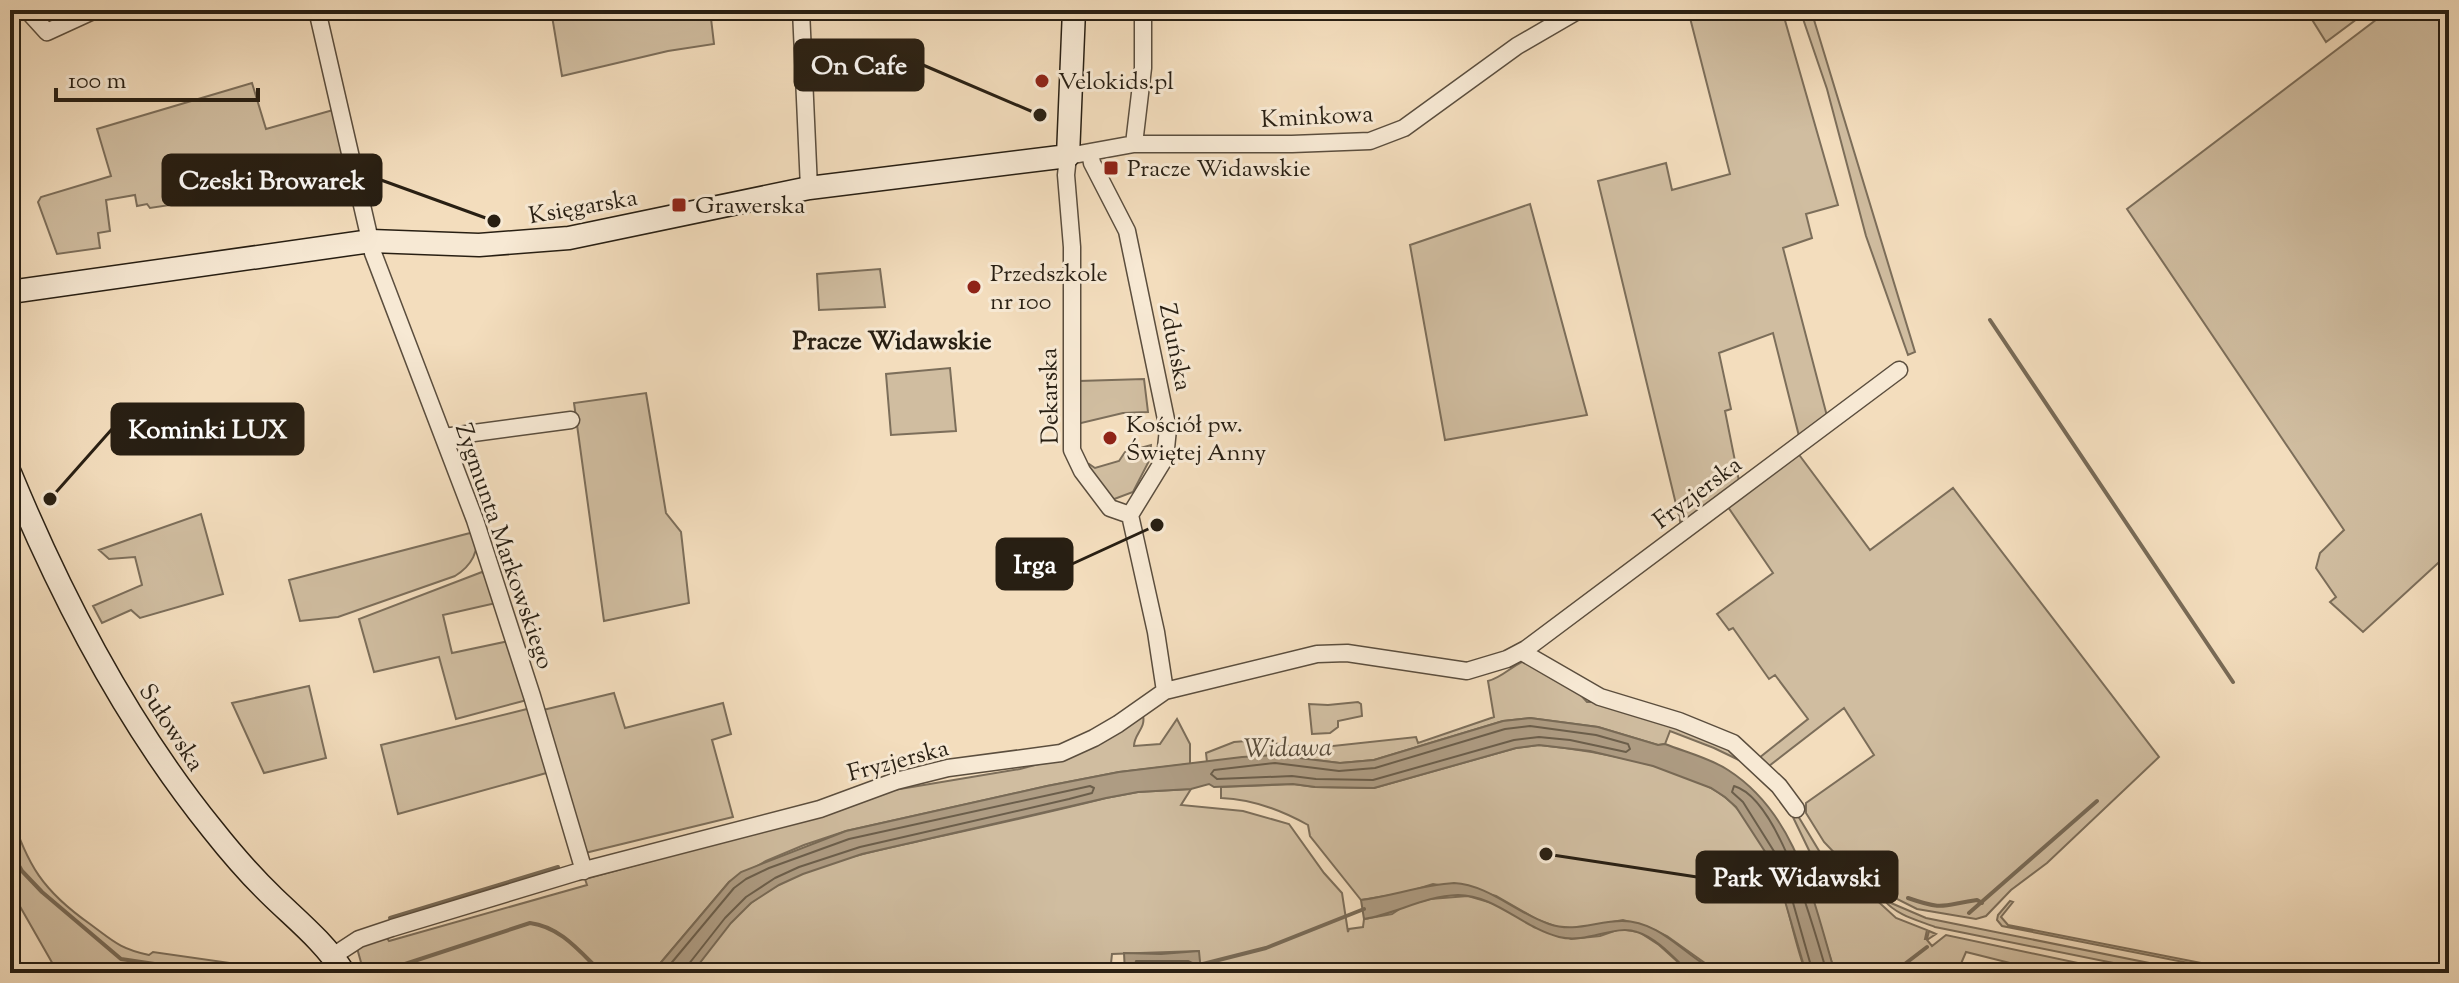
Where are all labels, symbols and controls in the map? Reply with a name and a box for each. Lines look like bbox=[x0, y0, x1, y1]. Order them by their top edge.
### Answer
callout: On Cafe bbox=[795, 40, 923, 90]
text: On Cafe bbox=[811, 49, 907, 86]
scale bar bbox=[56, 52, 258, 102]
text: 100 m bbox=[68, 65, 126, 99]
place label: Velokids.pl bbox=[1058, 66, 1174, 100]
marker: Velokids.pl bbox=[1033, 72, 1051, 90]
street label: Kminkowa bbox=[1260, 98, 1374, 138]
place label: Pracze Widawskie bbox=[1127, 153, 1311, 187]
callout: Czeski Browarek bbox=[163, 155, 381, 205]
marker: Pracze Widawskie bbox=[1102, 159, 1120, 177]
text: Czeski Browarek bbox=[179, 164, 366, 201]
street label: Księgarska bbox=[526, 182, 640, 234]
place label: Grawerska bbox=[695, 190, 805, 224]
marker: Grawerska bbox=[670, 196, 688, 214]
place label: Przedszkole nr 100 bbox=[990, 258, 1108, 320]
marker: Przedszkole nr 100 bbox=[965, 278, 983, 296]
street label: Zduńska bbox=[1149, 301, 1199, 394]
district label: Pracze Widawskie bbox=[792, 324, 992, 361]
street label: Dekarska bbox=[1033, 347, 1069, 444]
callout: Kominki LUX bbox=[112, 404, 303, 454]
place label: Kościół pw. Świętej Anny bbox=[1126, 409, 1266, 471]
text: Kominki LUX bbox=[129, 413, 288, 450]
street label: Zygmunta Markowskiego bbox=[445, 419, 561, 674]
marker: Kościół pw. Świętej Anny bbox=[1101, 429, 1119, 447]
street label: Fryzjerska bbox=[1647, 449, 1750, 538]
callout: Irga bbox=[997, 539, 1072, 589]
text: Irga bbox=[1014, 548, 1056, 585]
street label: Sułowska bbox=[129, 678, 211, 779]
water label: Widawa bbox=[1244, 730, 1332, 769]
street label: Fryzjerska bbox=[844, 732, 953, 792]
callout: Park Widawski bbox=[1697, 852, 1897, 902]
text: Park Widawski bbox=[1713, 861, 1881, 898]

